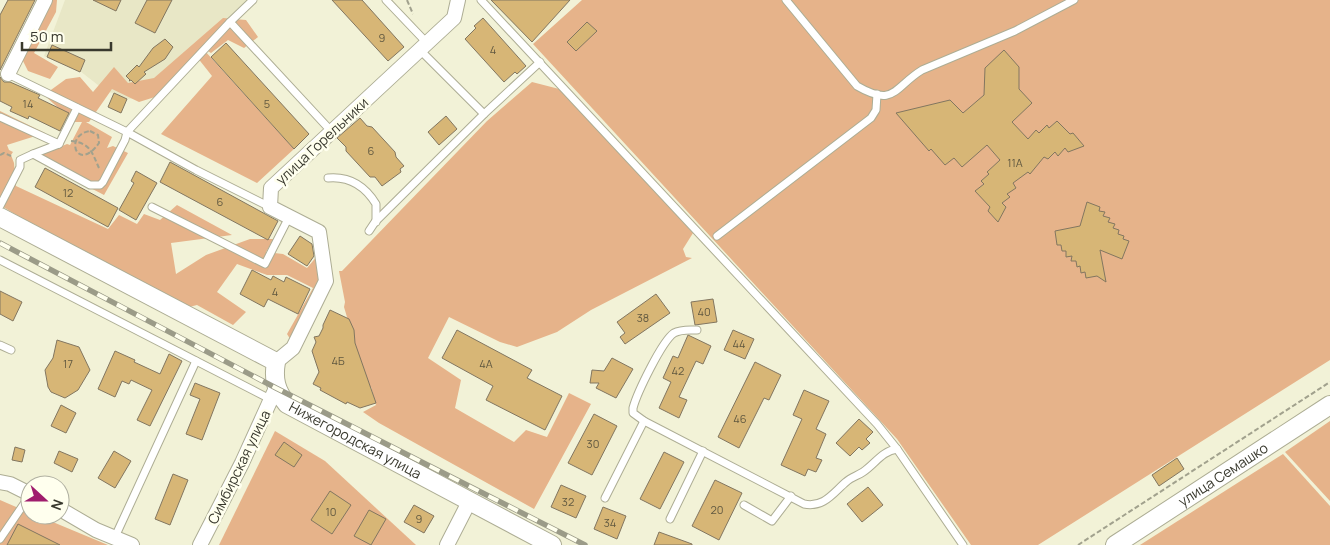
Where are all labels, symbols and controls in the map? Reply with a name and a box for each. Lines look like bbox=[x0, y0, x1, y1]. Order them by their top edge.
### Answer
scale bar bbox=[22, 20, 111, 52]
text: 50 m bbox=[30, 26, 64, 47]
house number: 9 bbox=[379, 30, 386, 45]
house number: 4 bbox=[490, 42, 496, 57]
street label: улица Горельники bbox=[271, 93, 372, 188]
house number: 14 bbox=[23, 96, 33, 111]
house number: 5 bbox=[264, 96, 270, 111]
house number: 6 bbox=[368, 143, 375, 158]
house number: 11А bbox=[1007, 155, 1023, 170]
house number: 12 bbox=[63, 185, 73, 200]
house number: 6 bbox=[217, 194, 224, 209]
house number: 4 bbox=[272, 284, 278, 299]
house number: 40 bbox=[697, 304, 711, 319]
house number: 38 bbox=[637, 310, 649, 325]
house number: 44 bbox=[732, 336, 746, 351]
house number: 4Б bbox=[331, 353, 345, 368]
house number: 17 bbox=[63, 356, 73, 371]
house number: 4А bbox=[479, 356, 493, 371]
house number: 42 bbox=[672, 363, 684, 378]
street label: Нижегородская улица bbox=[286, 397, 425, 483]
street label: Симбирская улица bbox=[203, 407, 274, 527]
house number: 46 bbox=[733, 411, 747, 426]
house number: 30 bbox=[587, 436, 599, 451]
street label: улица Семашко bbox=[1174, 438, 1271, 510]
north arrow bbox=[20, 475, 70, 525]
house number: 32 bbox=[562, 494, 574, 509]
text: N bbox=[47, 497, 68, 513]
house number: 20 bbox=[711, 502, 723, 517]
house number: 10 bbox=[325, 504, 337, 519]
house number: 9 bbox=[416, 511, 423, 526]
house number: 34 bbox=[604, 515, 616, 530]

